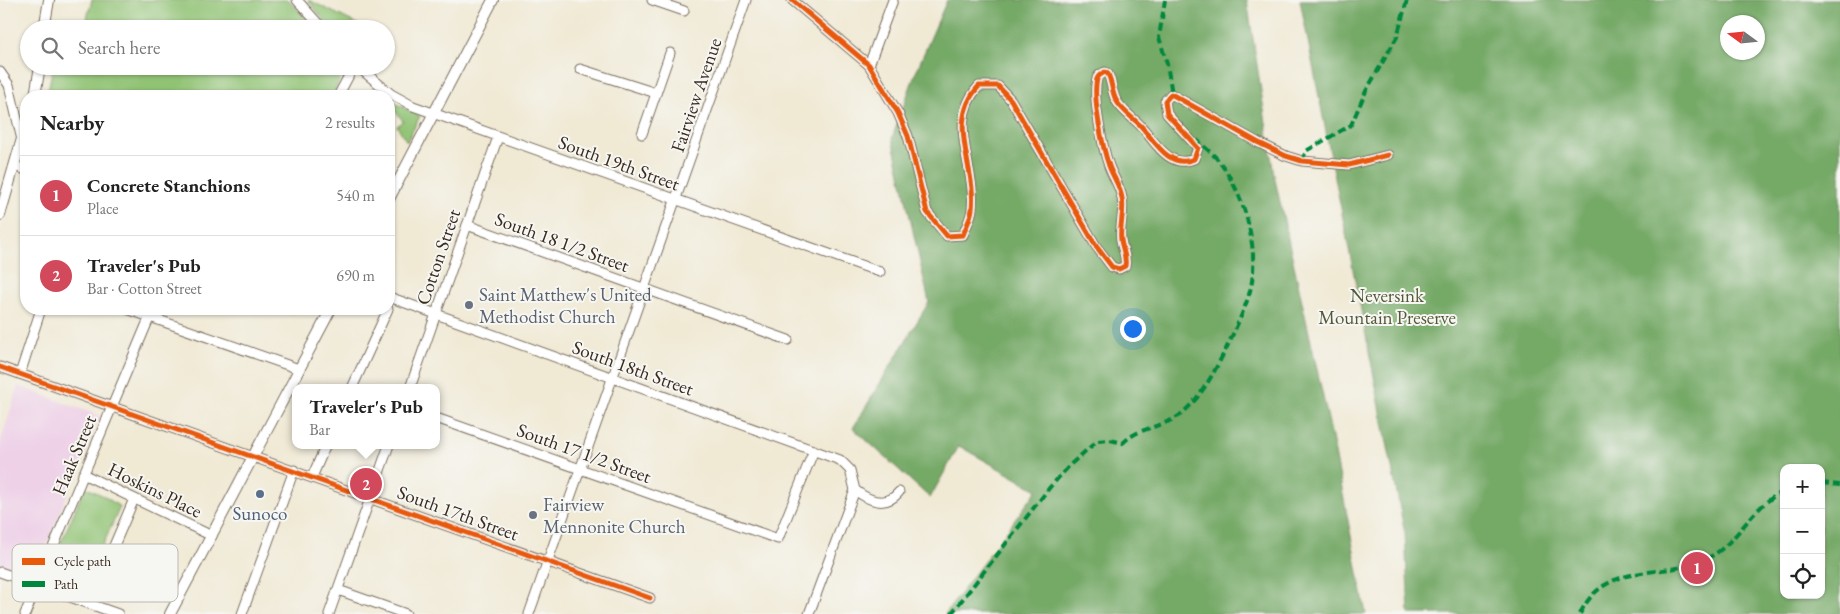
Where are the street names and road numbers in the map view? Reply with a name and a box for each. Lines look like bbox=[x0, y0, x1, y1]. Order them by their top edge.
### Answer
street label: Fairview Avenue bbox=[665, 34, 727, 156]
street label: South 19th Street bbox=[555, 129, 683, 197]
street label: Cotton Street bbox=[410, 206, 466, 308]
street label: South 18 1/2 Street bbox=[491, 206, 633, 278]
street label: South 18th Street bbox=[569, 334, 697, 402]
street label: Haak Street bbox=[46, 411, 102, 499]
street label: South 17 1/2 Street bbox=[513, 417, 655, 489]
street label: Hoskins Place bbox=[104, 456, 206, 524]
street label: South 17th Street bbox=[394, 479, 522, 547]

